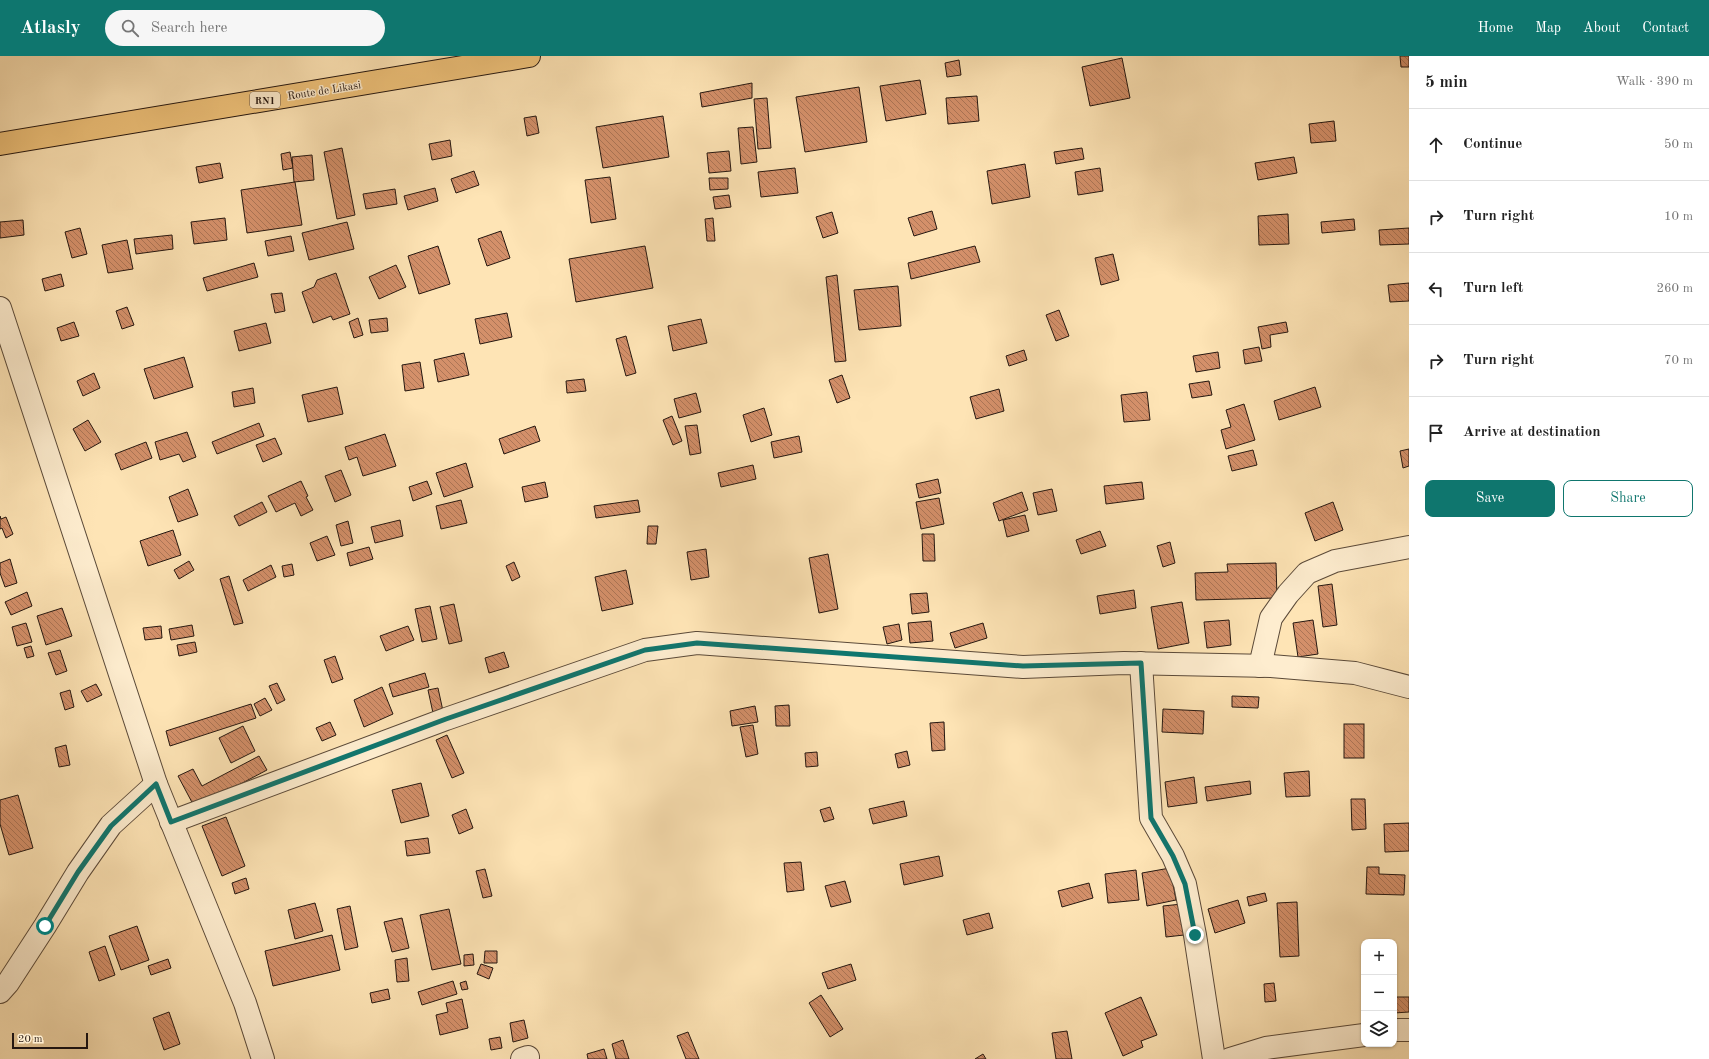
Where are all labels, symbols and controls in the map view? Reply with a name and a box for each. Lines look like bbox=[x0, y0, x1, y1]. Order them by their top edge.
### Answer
search box bbox=[105, 10, 385, 46]
icon: search bbox=[119, 17, 141, 39]
text: Atlasly bbox=[20, 19, 81, 38]
text: Search here bbox=[151, 21, 228, 36]
text: Home bbox=[1478, 21, 1513, 35]
text: Map bbox=[1535, 21, 1561, 35]
text: About bbox=[1583, 21, 1620, 35]
text: Contact bbox=[1642, 21, 1689, 35]
text: 5 min bbox=[1425, 74, 1468, 91]
text: Walk · 390 m bbox=[1616, 75, 1693, 88]
street label: Route de Likasi bbox=[287, 80, 362, 103]
road number: RN1 bbox=[250, 92, 280, 108]
icon: ahead bbox=[1425, 134, 1447, 156]
text: Continue bbox=[1463, 137, 1522, 152]
text: 50 m bbox=[1664, 138, 1693, 151]
icon: right bbox=[1425, 206, 1447, 228]
text: Turn right bbox=[1463, 209, 1534, 224]
text: 10 m bbox=[1664, 210, 1693, 223]
icon: left bbox=[1425, 278, 1447, 300]
text: Turn left bbox=[1463, 281, 1523, 296]
text: 260 m bbox=[1656, 282, 1693, 295]
icon: right bbox=[1425, 350, 1447, 372]
text: Turn right bbox=[1463, 353, 1534, 368]
text: 70 m bbox=[1664, 354, 1693, 367]
icon: arrive bbox=[1425, 422, 1447, 444]
text: Arrive at destination bbox=[1463, 425, 1601, 440]
button: Save bbox=[1425, 480, 1555, 517]
button: Share bbox=[1563, 480, 1693, 517]
route start bbox=[36, 917, 54, 935]
route end bbox=[1186, 926, 1204, 944]
map controls bbox=[1361, 939, 1397, 1047]
button: + bbox=[1361, 939, 1397, 975]
button: − bbox=[1361, 975, 1397, 1011]
button: layers bbox=[1361, 1011, 1397, 1047]
scale bar bbox=[12, 1031, 88, 1050]
text: 20 m bbox=[18, 1034, 43, 1045]

